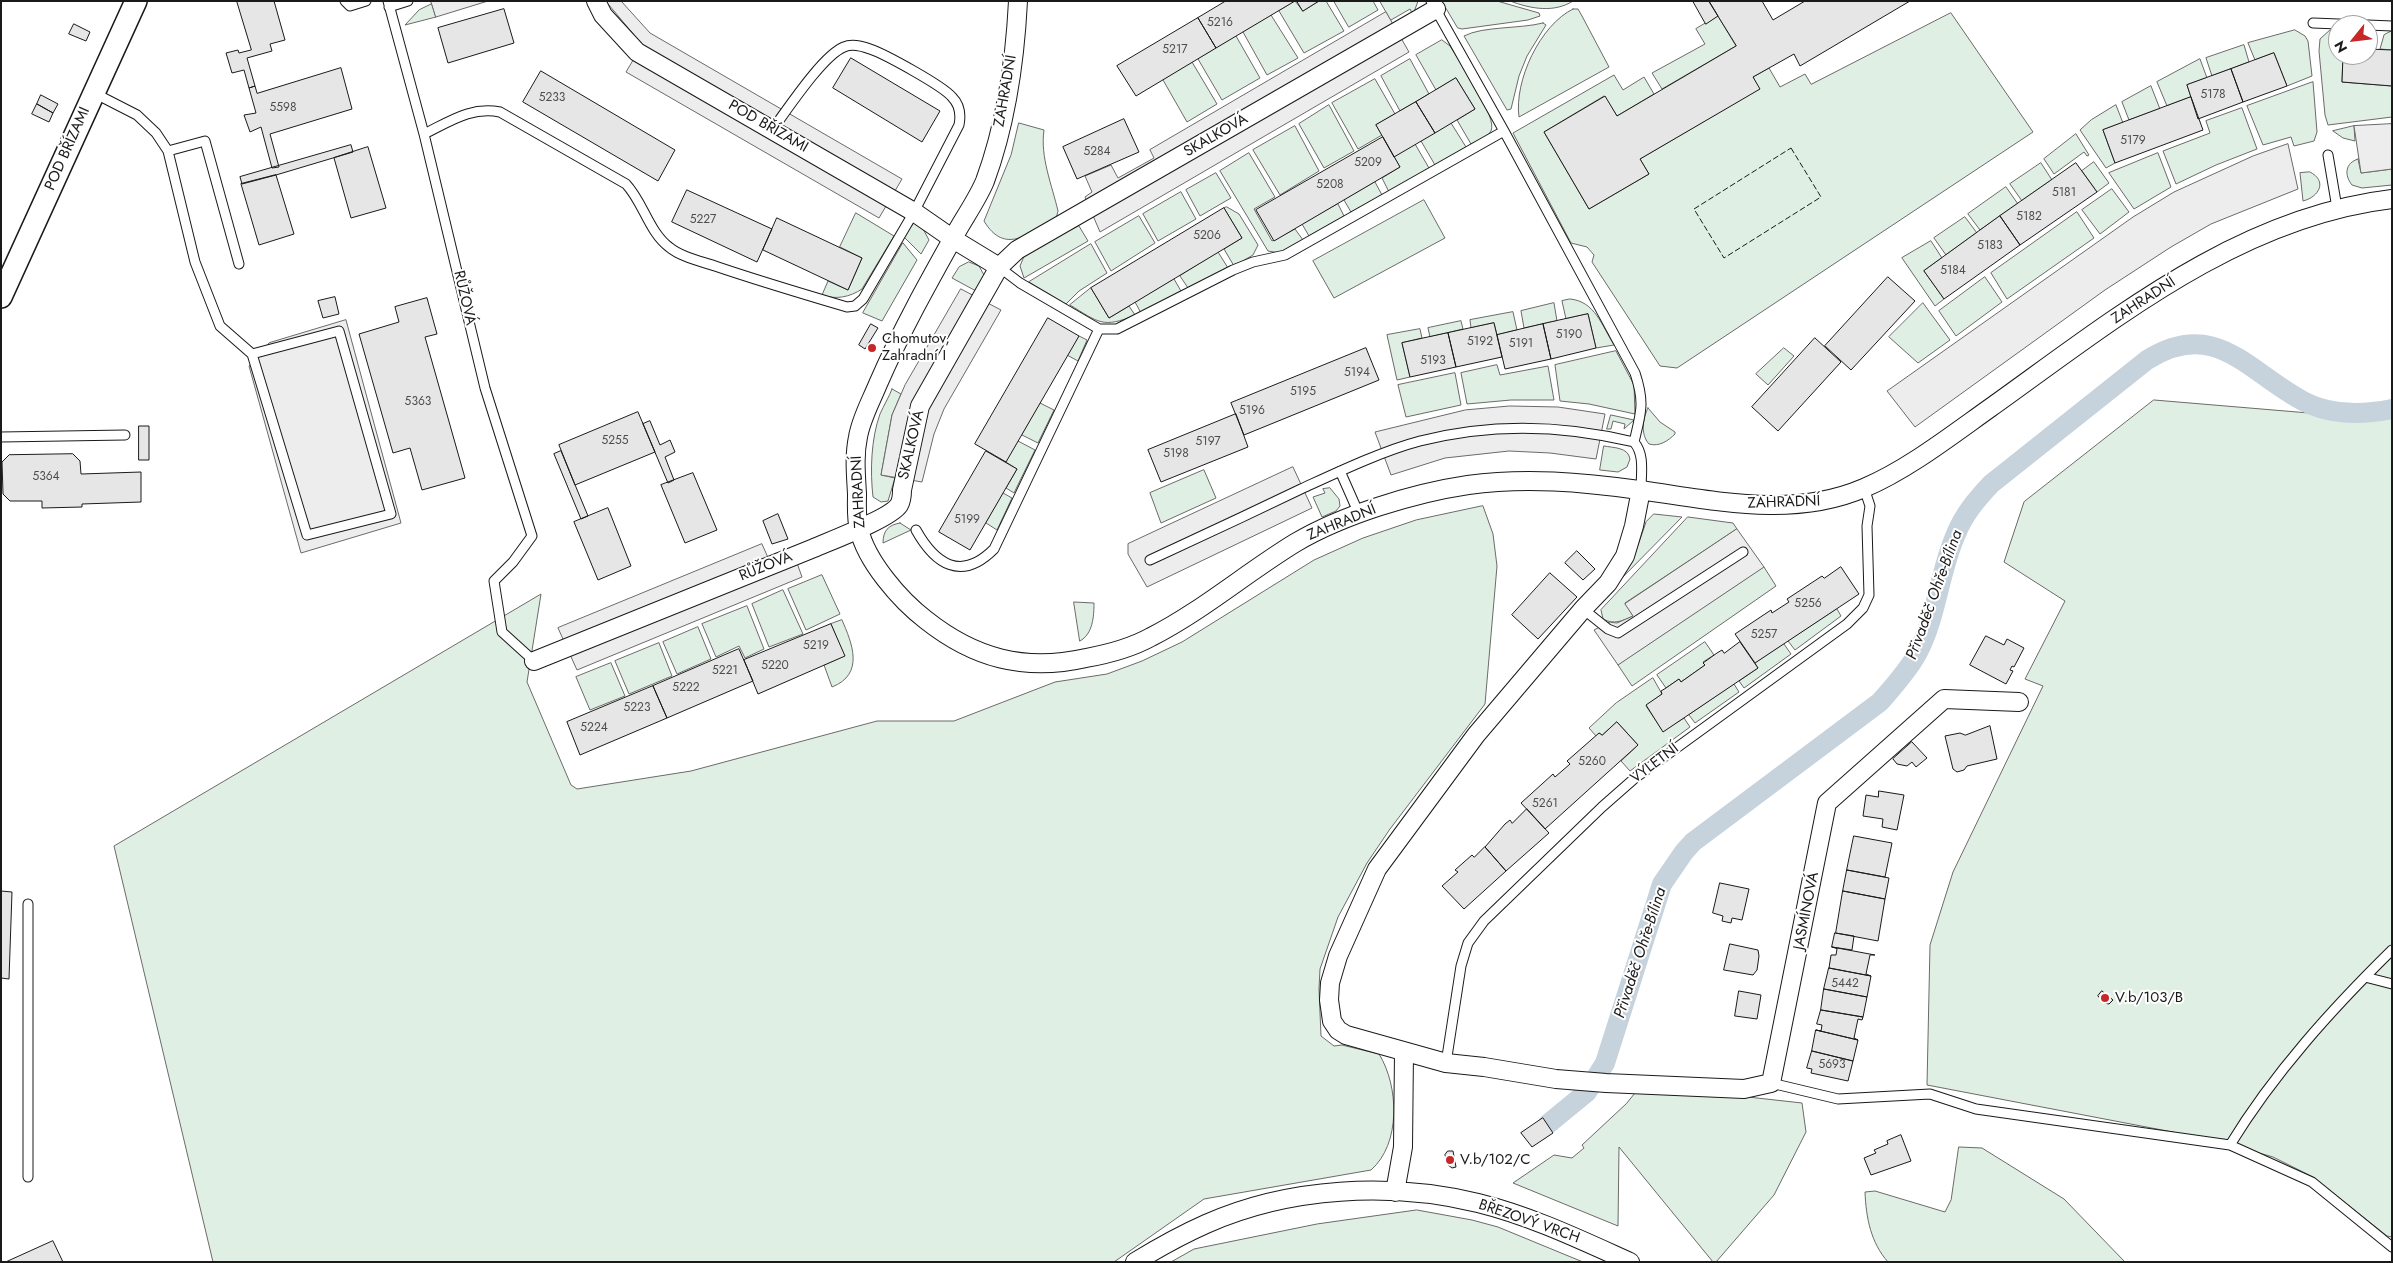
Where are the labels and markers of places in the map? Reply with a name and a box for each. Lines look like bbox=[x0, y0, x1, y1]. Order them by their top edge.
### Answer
place label: Chomutov, Zahradní I bbox=[882, 330, 950, 365]
marker: Chomutov, Zahradní I bbox=[866, 342, 878, 354]
place label: V.b/103/B bbox=[2115, 989, 2183, 1007]
marker: V.b/103/B bbox=[2099, 992, 2111, 1004]
place label: V.b/102/C bbox=[1460, 1151, 1530, 1169]
marker: V.b/102/C bbox=[1444, 1154, 1456, 1166]

